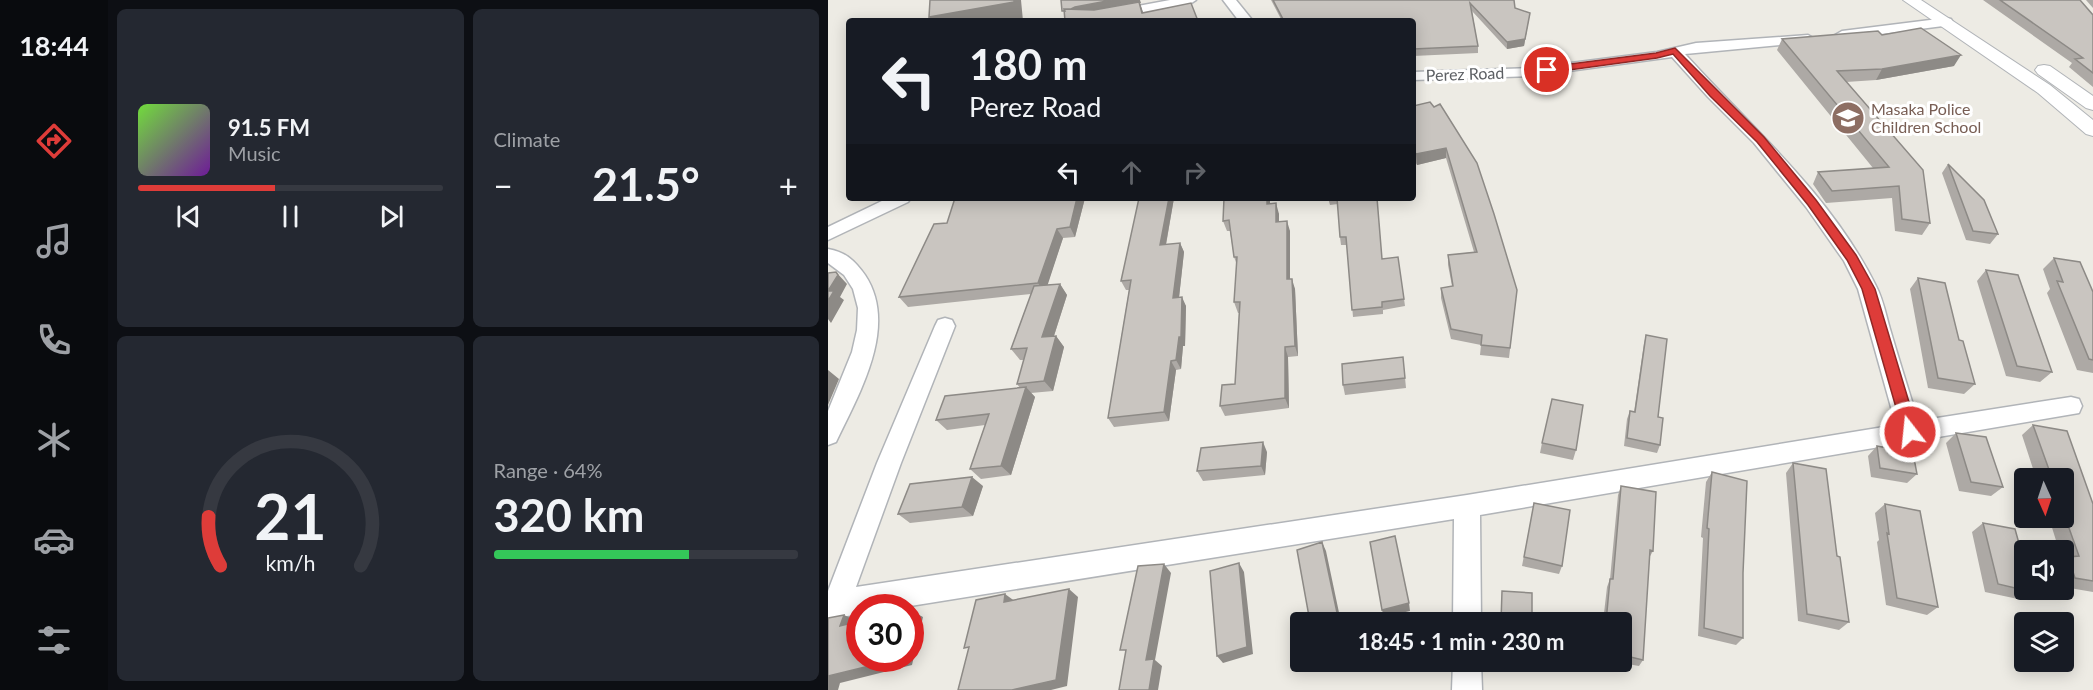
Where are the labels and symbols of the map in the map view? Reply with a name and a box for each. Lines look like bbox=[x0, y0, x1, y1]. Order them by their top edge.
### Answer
pin bbox=[1521, 44, 1572, 95]
street label: Perez Road bbox=[1425, 63, 1504, 84]
place label: Masaka Police Children School bbox=[1871, 99, 1981, 136]
school or university icon: Masaka Police Children School bbox=[1830, 100, 1866, 136]
position arrow bbox=[1878, 400, 1942, 464]
north arrow bbox=[2014, 468, 2074, 528]
speed limit sign: 30 bbox=[846, 594, 924, 672]

